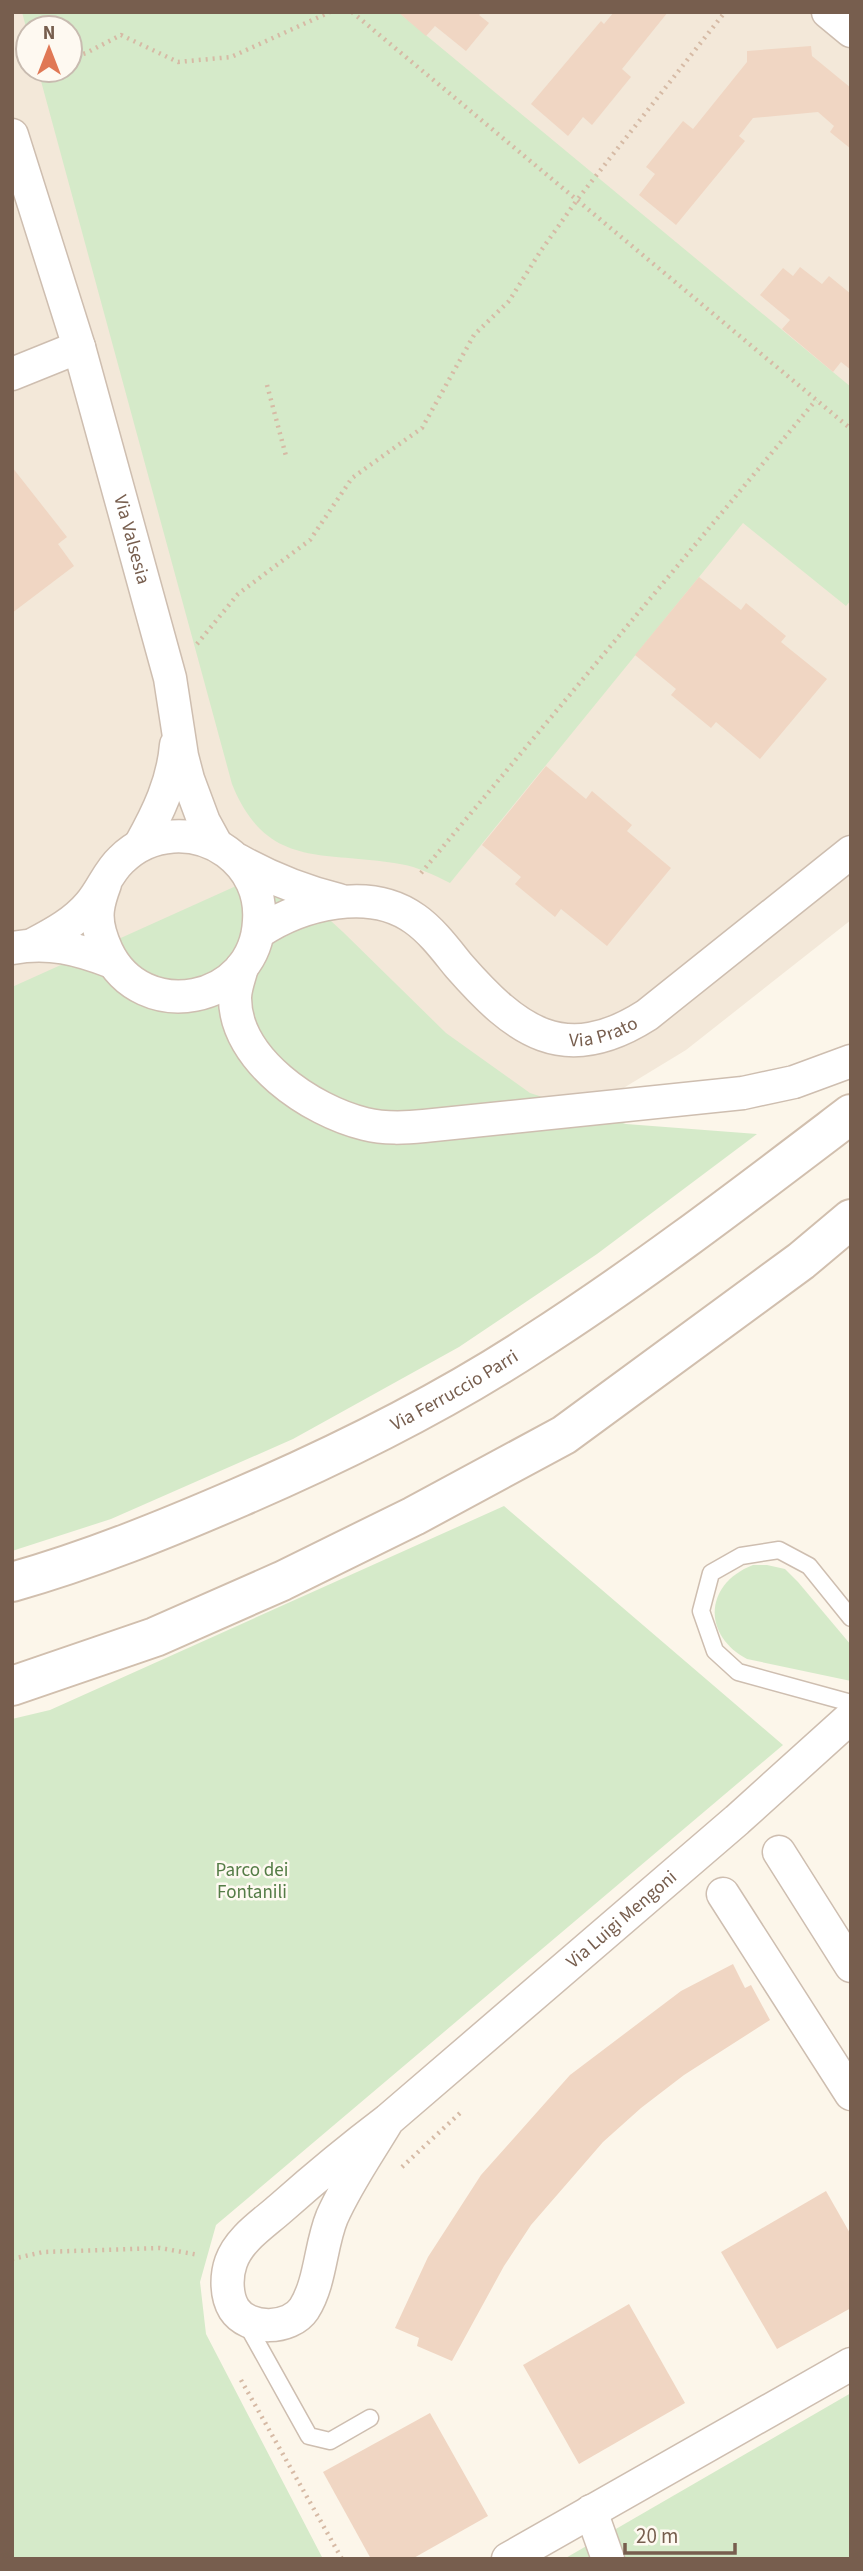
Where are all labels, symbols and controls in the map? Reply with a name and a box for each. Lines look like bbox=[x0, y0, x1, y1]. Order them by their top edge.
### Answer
north arrow bbox=[14, 14, 84, 84]
text: N bbox=[43, 20, 55, 47]
street label: Via Valsesia bbox=[107, 492, 157, 587]
street label: Via Prato bbox=[569, 1010, 643, 1054]
street label: Via Ferruccio Parri bbox=[386, 1343, 523, 1438]
park label: Parco dei Fontanili bbox=[216, 1857, 288, 1906]
street label: Via Luigi Mengoni bbox=[560, 1864, 683, 1975]
scale bar bbox=[625, 2512, 735, 2556]
text: 20 m bbox=[636, 2521, 678, 2551]

